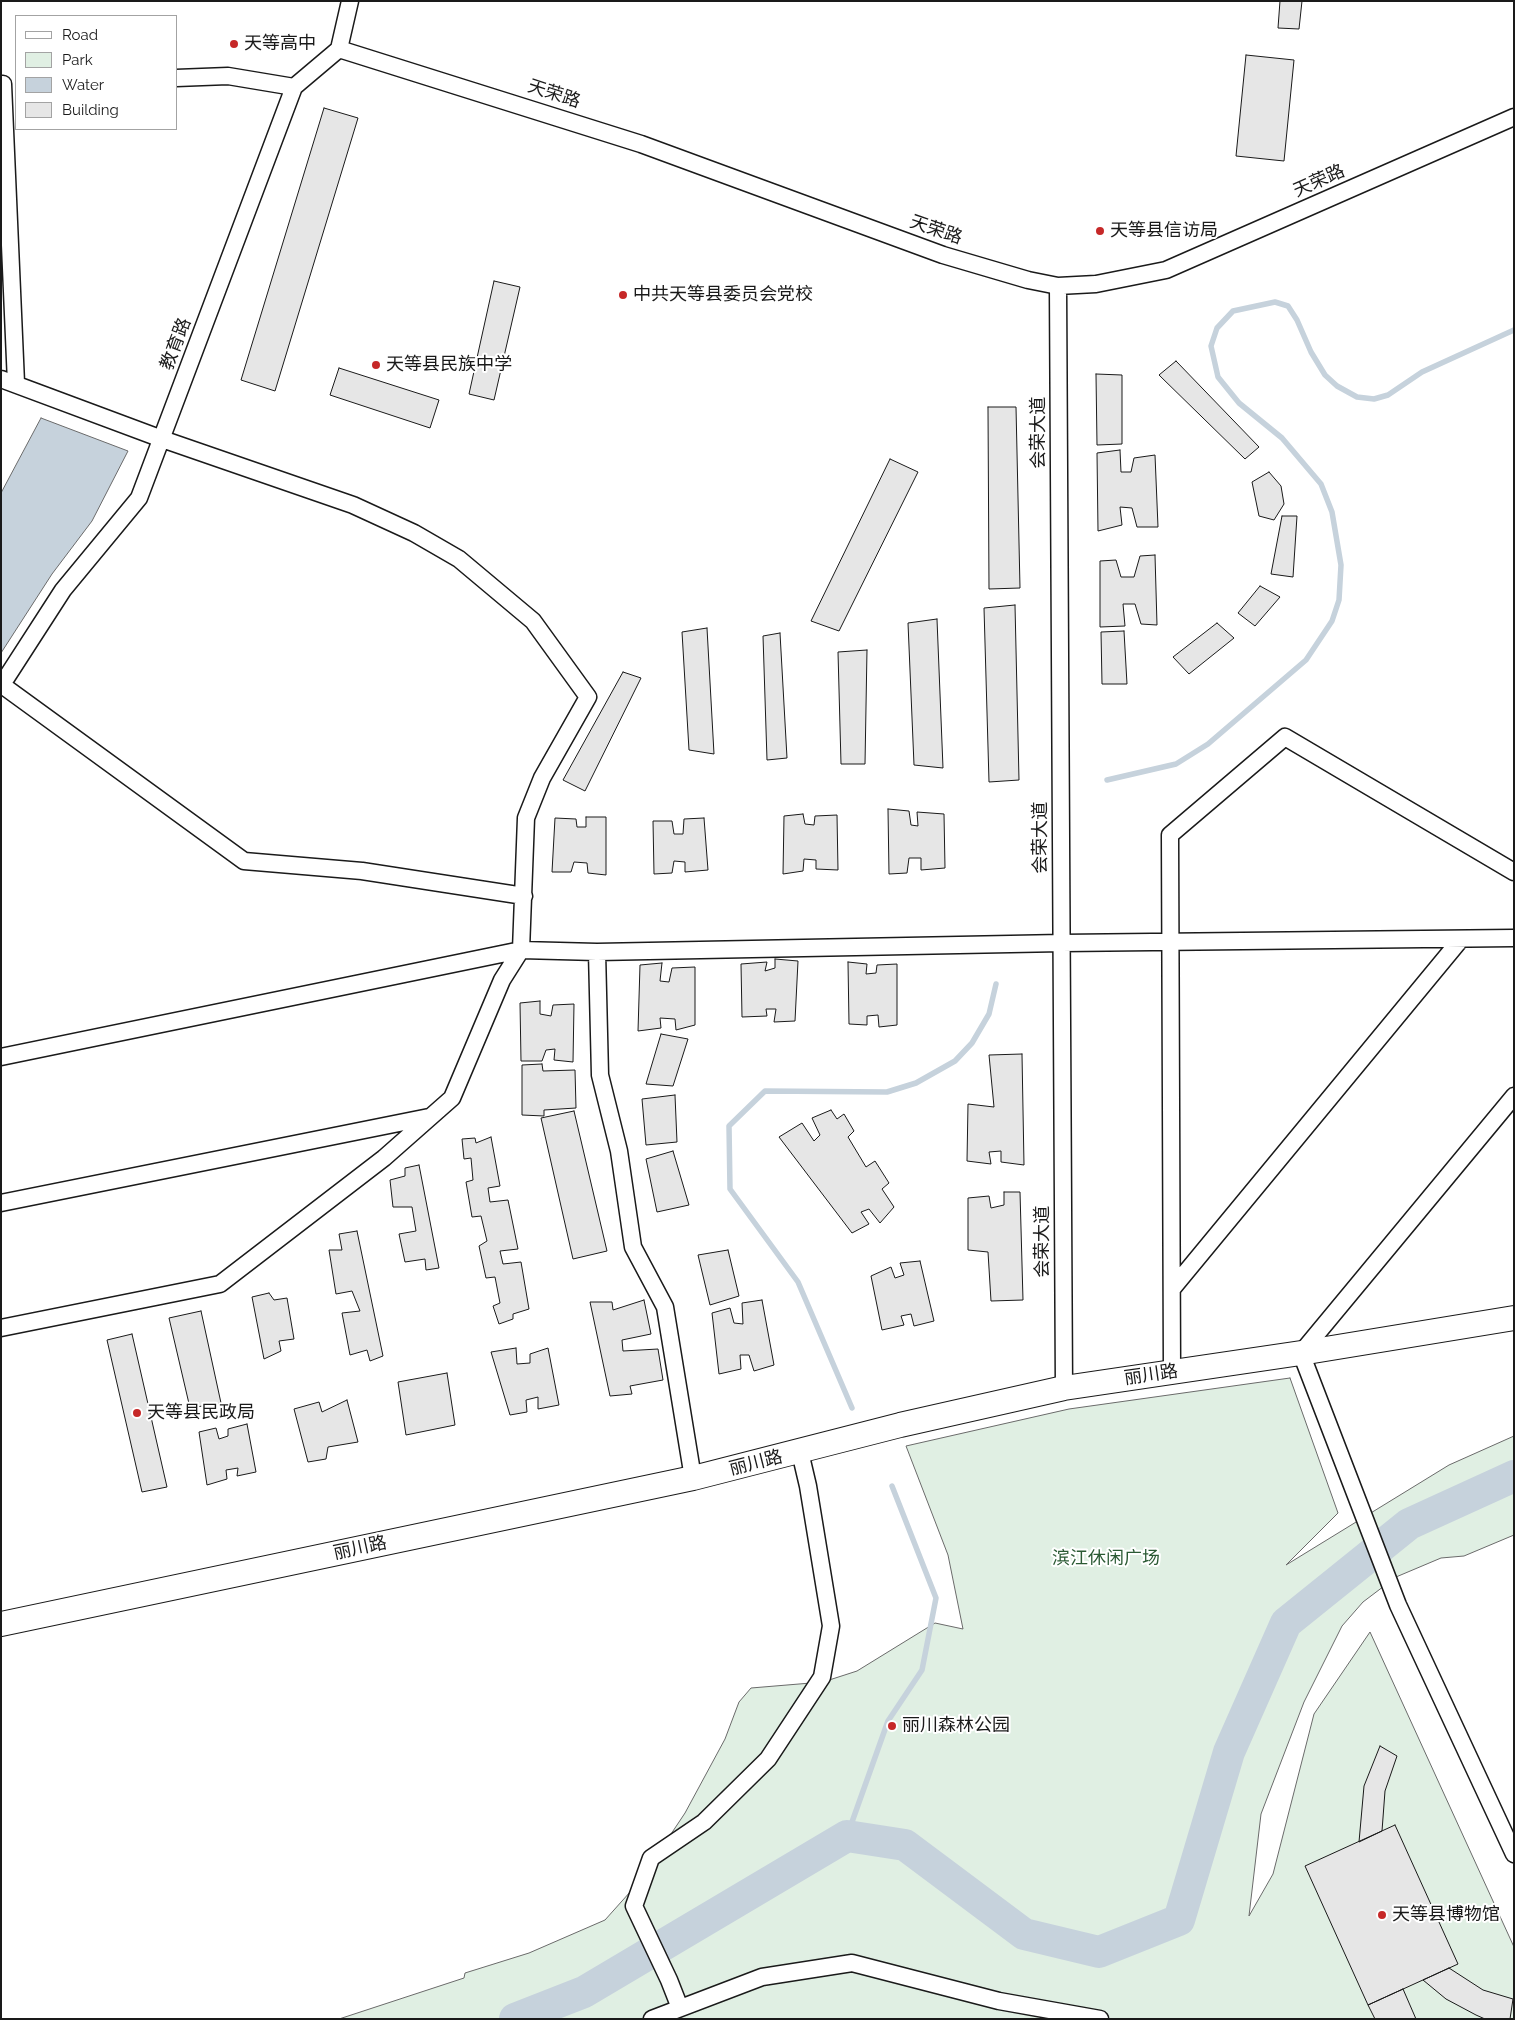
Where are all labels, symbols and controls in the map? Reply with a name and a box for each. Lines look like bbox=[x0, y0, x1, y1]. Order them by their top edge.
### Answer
legend bbox=[15, 15, 178, 130]
text: Road bbox=[62, 26, 98, 44]
place label: 天等高中 bbox=[244, 33, 316, 55]
marker: 天等高中 bbox=[228, 38, 240, 50]
text: Park bbox=[62, 51, 93, 69]
street label: 天荣路 bbox=[525, 75, 583, 113]
text: Water bbox=[62, 76, 104, 94]
text: Building bbox=[62, 101, 119, 119]
street label: 天荣路 bbox=[1290, 160, 1348, 202]
street label: 天荣路 bbox=[907, 211, 965, 249]
place label: 天等县信访局 bbox=[1110, 220, 1218, 242]
marker: 天等县信访局 bbox=[1094, 225, 1106, 237]
place label: 中共天等县委员会党校 bbox=[633, 284, 813, 306]
marker: 中共天等县委员会党校 bbox=[617, 289, 629, 301]
street label: 教育路 bbox=[156, 315, 196, 373]
place label: 天等县民族中学 bbox=[386, 354, 512, 376]
marker: 天等县民族中学 bbox=[370, 359, 382, 371]
street label: 会荣大道 bbox=[1028, 397, 1050, 469]
street label: 会荣大道 bbox=[1030, 802, 1052, 874]
street label: 会荣大道 bbox=[1032, 1206, 1054, 1278]
street label: 丽川路 bbox=[1123, 1361, 1179, 1389]
place label: 天等县民政局 bbox=[147, 1402, 255, 1424]
marker: 天等县民政局 bbox=[131, 1407, 143, 1419]
street label: 丽川路 bbox=[727, 1446, 785, 1480]
street label: 丽川路 bbox=[331, 1532, 389, 1564]
park label: 滨江休闲广场 bbox=[1052, 1548, 1160, 1570]
place label: 丽川森林公园 bbox=[902, 1715, 1010, 1737]
marker: 丽川森林公园 bbox=[886, 1720, 898, 1732]
place label: 天等县博物馆 bbox=[1392, 1904, 1500, 1926]
marker: 天等县博物馆 bbox=[1376, 1909, 1388, 1921]

